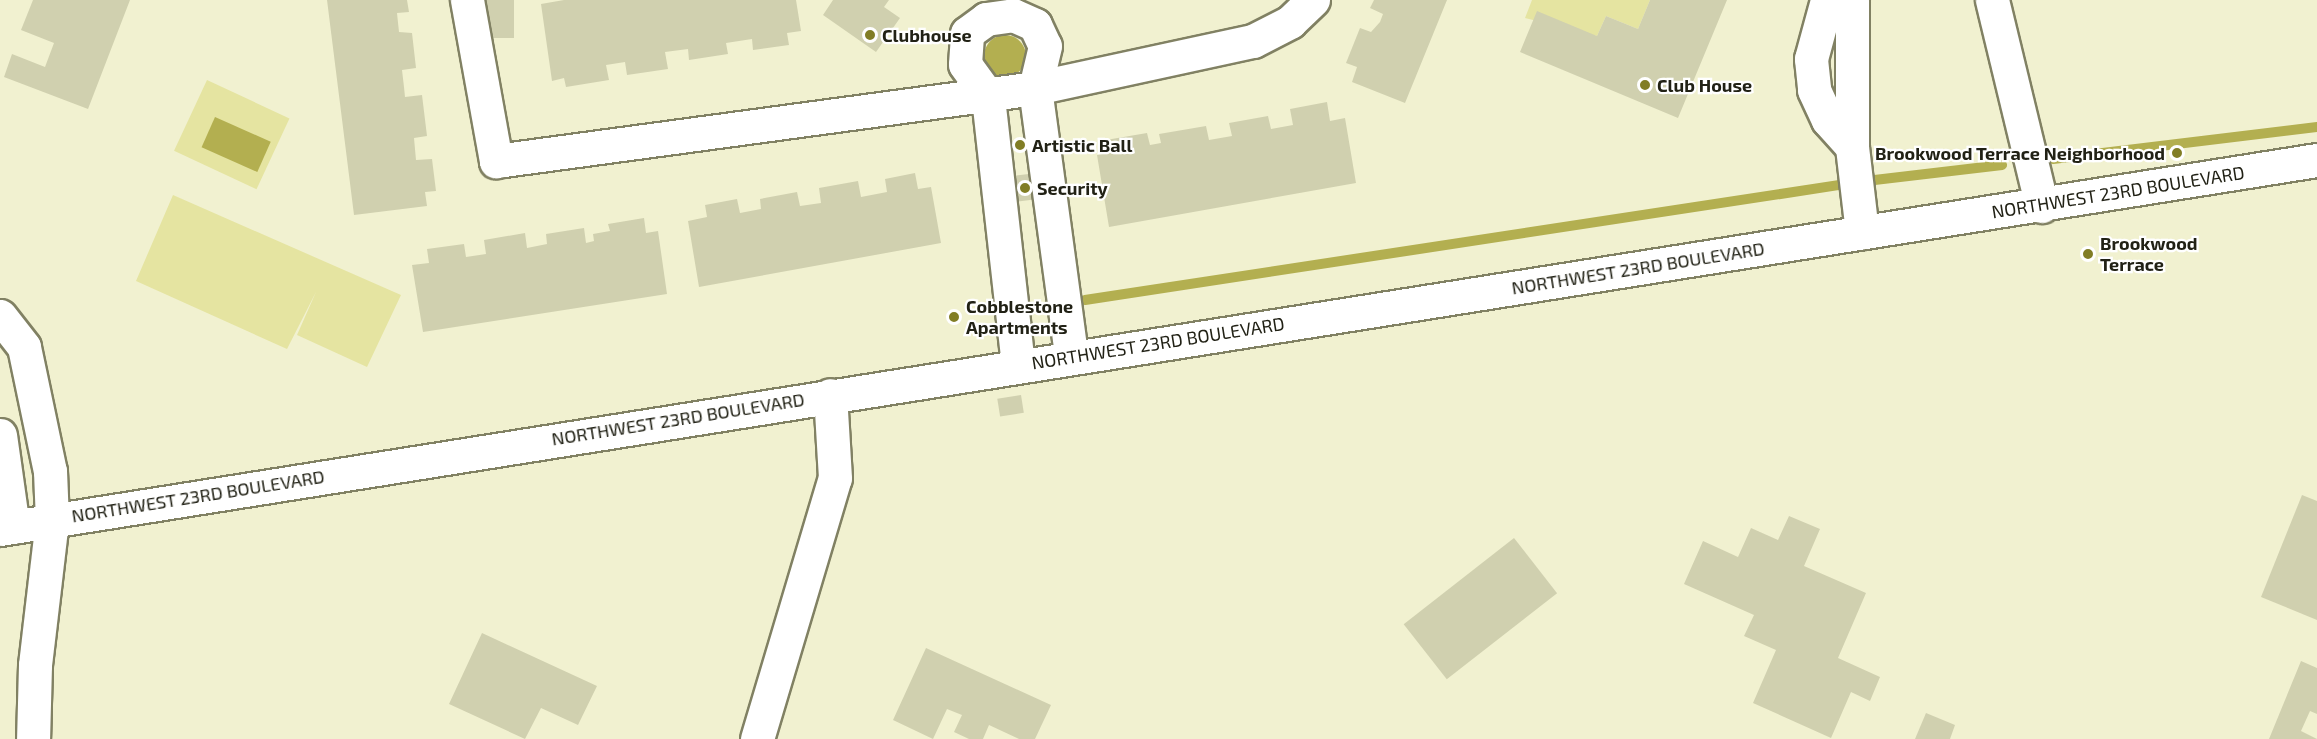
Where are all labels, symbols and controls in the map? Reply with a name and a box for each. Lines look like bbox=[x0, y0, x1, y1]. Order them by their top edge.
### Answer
place label: Clubhouse bbox=[882, 24, 972, 46]
marker: Clubhouse bbox=[863, 28, 877, 42]
place label: Club House bbox=[1657, 74, 1752, 96]
marker: Club House bbox=[1638, 78, 1652, 92]
place label: Artistic Ball bbox=[1032, 134, 1132, 156]
marker: Artistic Ball bbox=[1013, 138, 1027, 152]
place label: Brookwood Terrace Neighborhood bbox=[1875, 142, 2165, 164]
marker: Brookwood Terrace Neighborhood bbox=[2170, 146, 2184, 160]
street label: NORTHWEST 23RD BOULEVARD bbox=[1990, 161, 2246, 223]
place label: Security bbox=[1037, 177, 1108, 199]
marker: Security bbox=[1018, 181, 1032, 195]
place label: Brookwood Terrace bbox=[2100, 233, 2198, 276]
street label: NORTHWEST 23RD BOULEVARD bbox=[1510, 237, 1766, 299]
marker: Brookwood Terrace bbox=[2081, 247, 2095, 261]
place label: Cobblestone Apartments bbox=[966, 296, 1073, 338]
marker: Cobblestone Apartments bbox=[947, 310, 961, 324]
street label: NORTHWEST 23RD BOULEVARD bbox=[1030, 312, 1286, 374]
street label: NORTHWEST 23RD BOULEVARD bbox=[550, 388, 806, 450]
street label: NORTHWEST 23RD BOULEVARD bbox=[70, 465, 326, 527]

